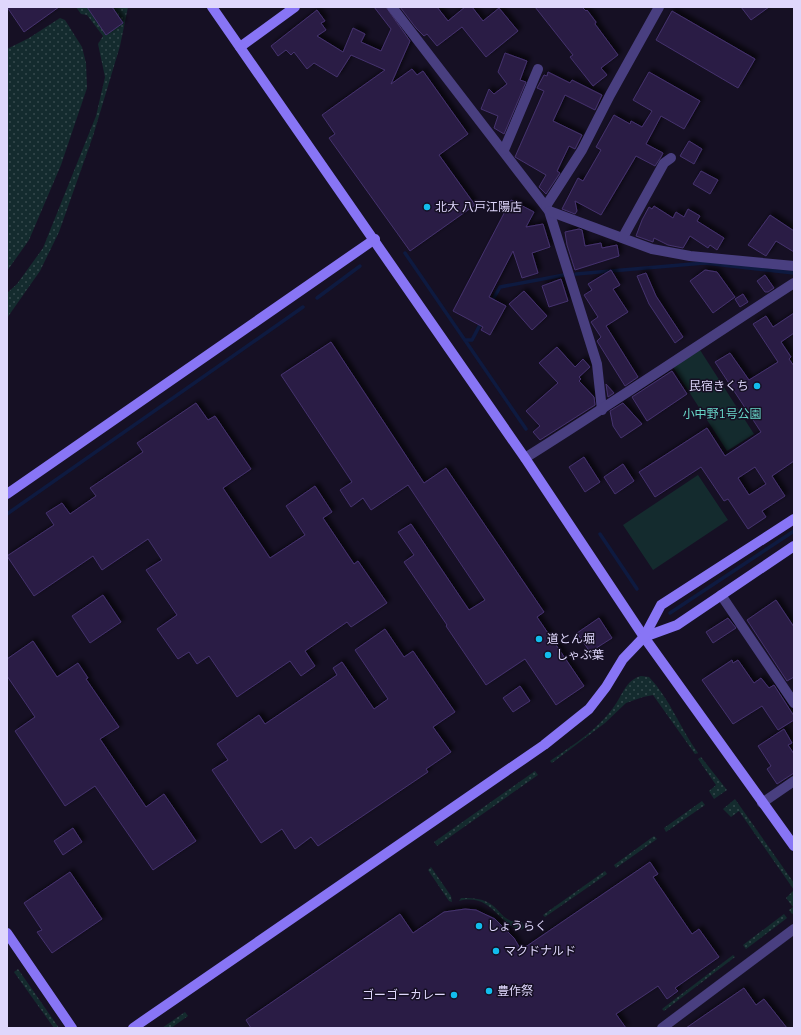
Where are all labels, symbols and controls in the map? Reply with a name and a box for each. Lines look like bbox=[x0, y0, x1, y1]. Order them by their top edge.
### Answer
place label: 北大 八戸江陽店 bbox=[435, 199, 522, 215]
marker: 北大 八戸江陽店 bbox=[422, 202, 432, 212]
place label: 民宿きくち bbox=[689, 378, 749, 394]
marker: 民宿きくち bbox=[752, 381, 762, 391]
park label: 小中野1号公園 bbox=[682, 406, 762, 422]
place label: 道とん堀 bbox=[547, 631, 595, 647]
marker: 道とん堀 bbox=[534, 634, 544, 644]
place label: しゃぶ葉 bbox=[556, 647, 604, 663]
marker: しゃぶ葉 bbox=[543, 650, 553, 660]
place label: しょうらく bbox=[487, 918, 547, 934]
marker: しょうらく bbox=[474, 921, 484, 931]
place label: マクドナルド bbox=[504, 943, 576, 959]
marker: マクドナルド bbox=[491, 946, 501, 956]
place label: 豊作祭 bbox=[497, 983, 533, 999]
marker: 豊作祭 bbox=[484, 986, 494, 996]
place label: ゴーゴーカレー bbox=[362, 987, 446, 1003]
marker: ゴーゴーカレー bbox=[449, 990, 459, 1000]

